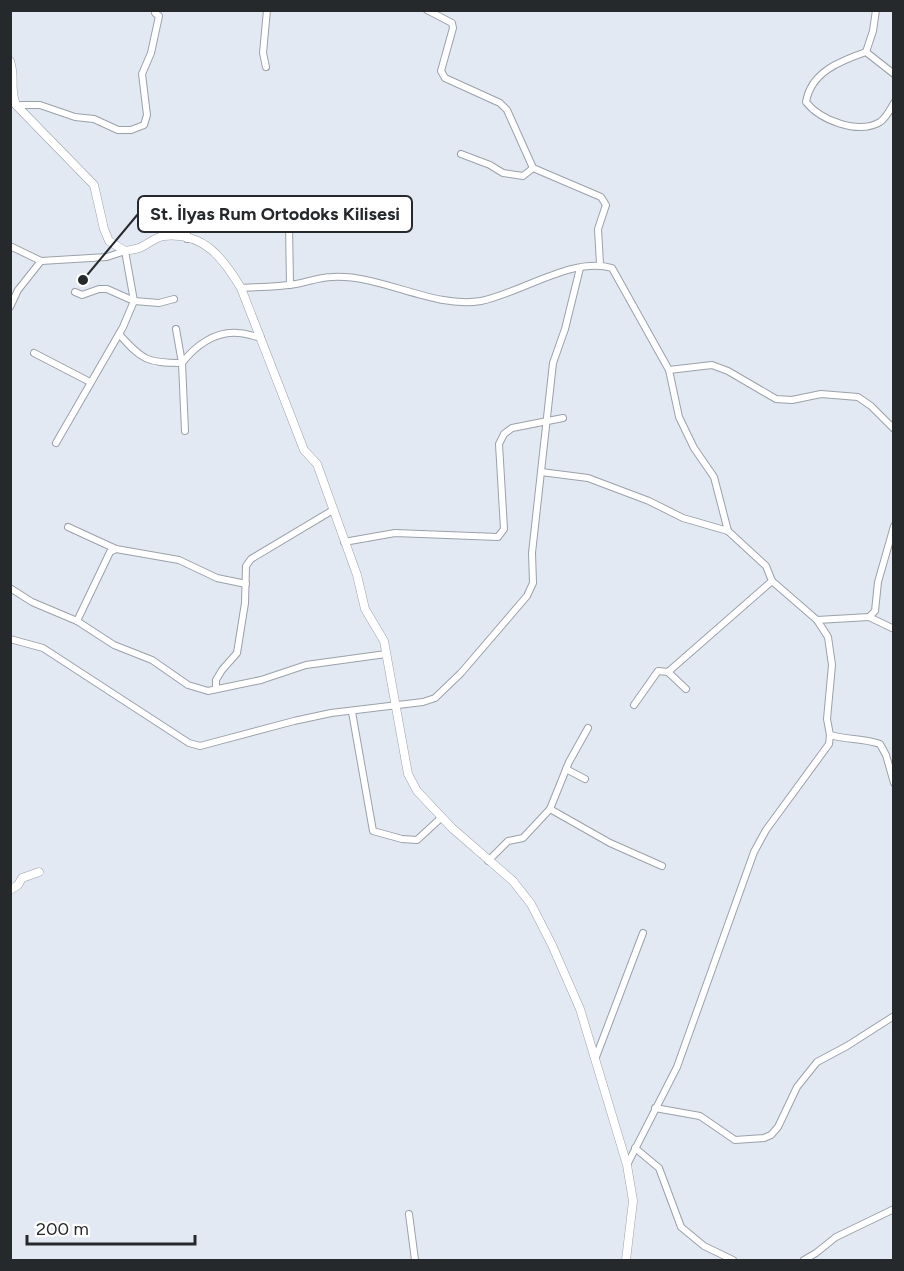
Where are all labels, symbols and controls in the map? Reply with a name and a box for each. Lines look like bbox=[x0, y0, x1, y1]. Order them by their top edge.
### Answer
callout: St. İlyas Rum Ortodoks Kilisesi bbox=[138, 196, 412, 232]
text: St. İlyas Rum Ortodoks Kilisesi bbox=[150, 203, 400, 225]
scale bar bbox=[27, 1208, 195, 1246]
text: 200 m bbox=[36, 1218, 89, 1240]

